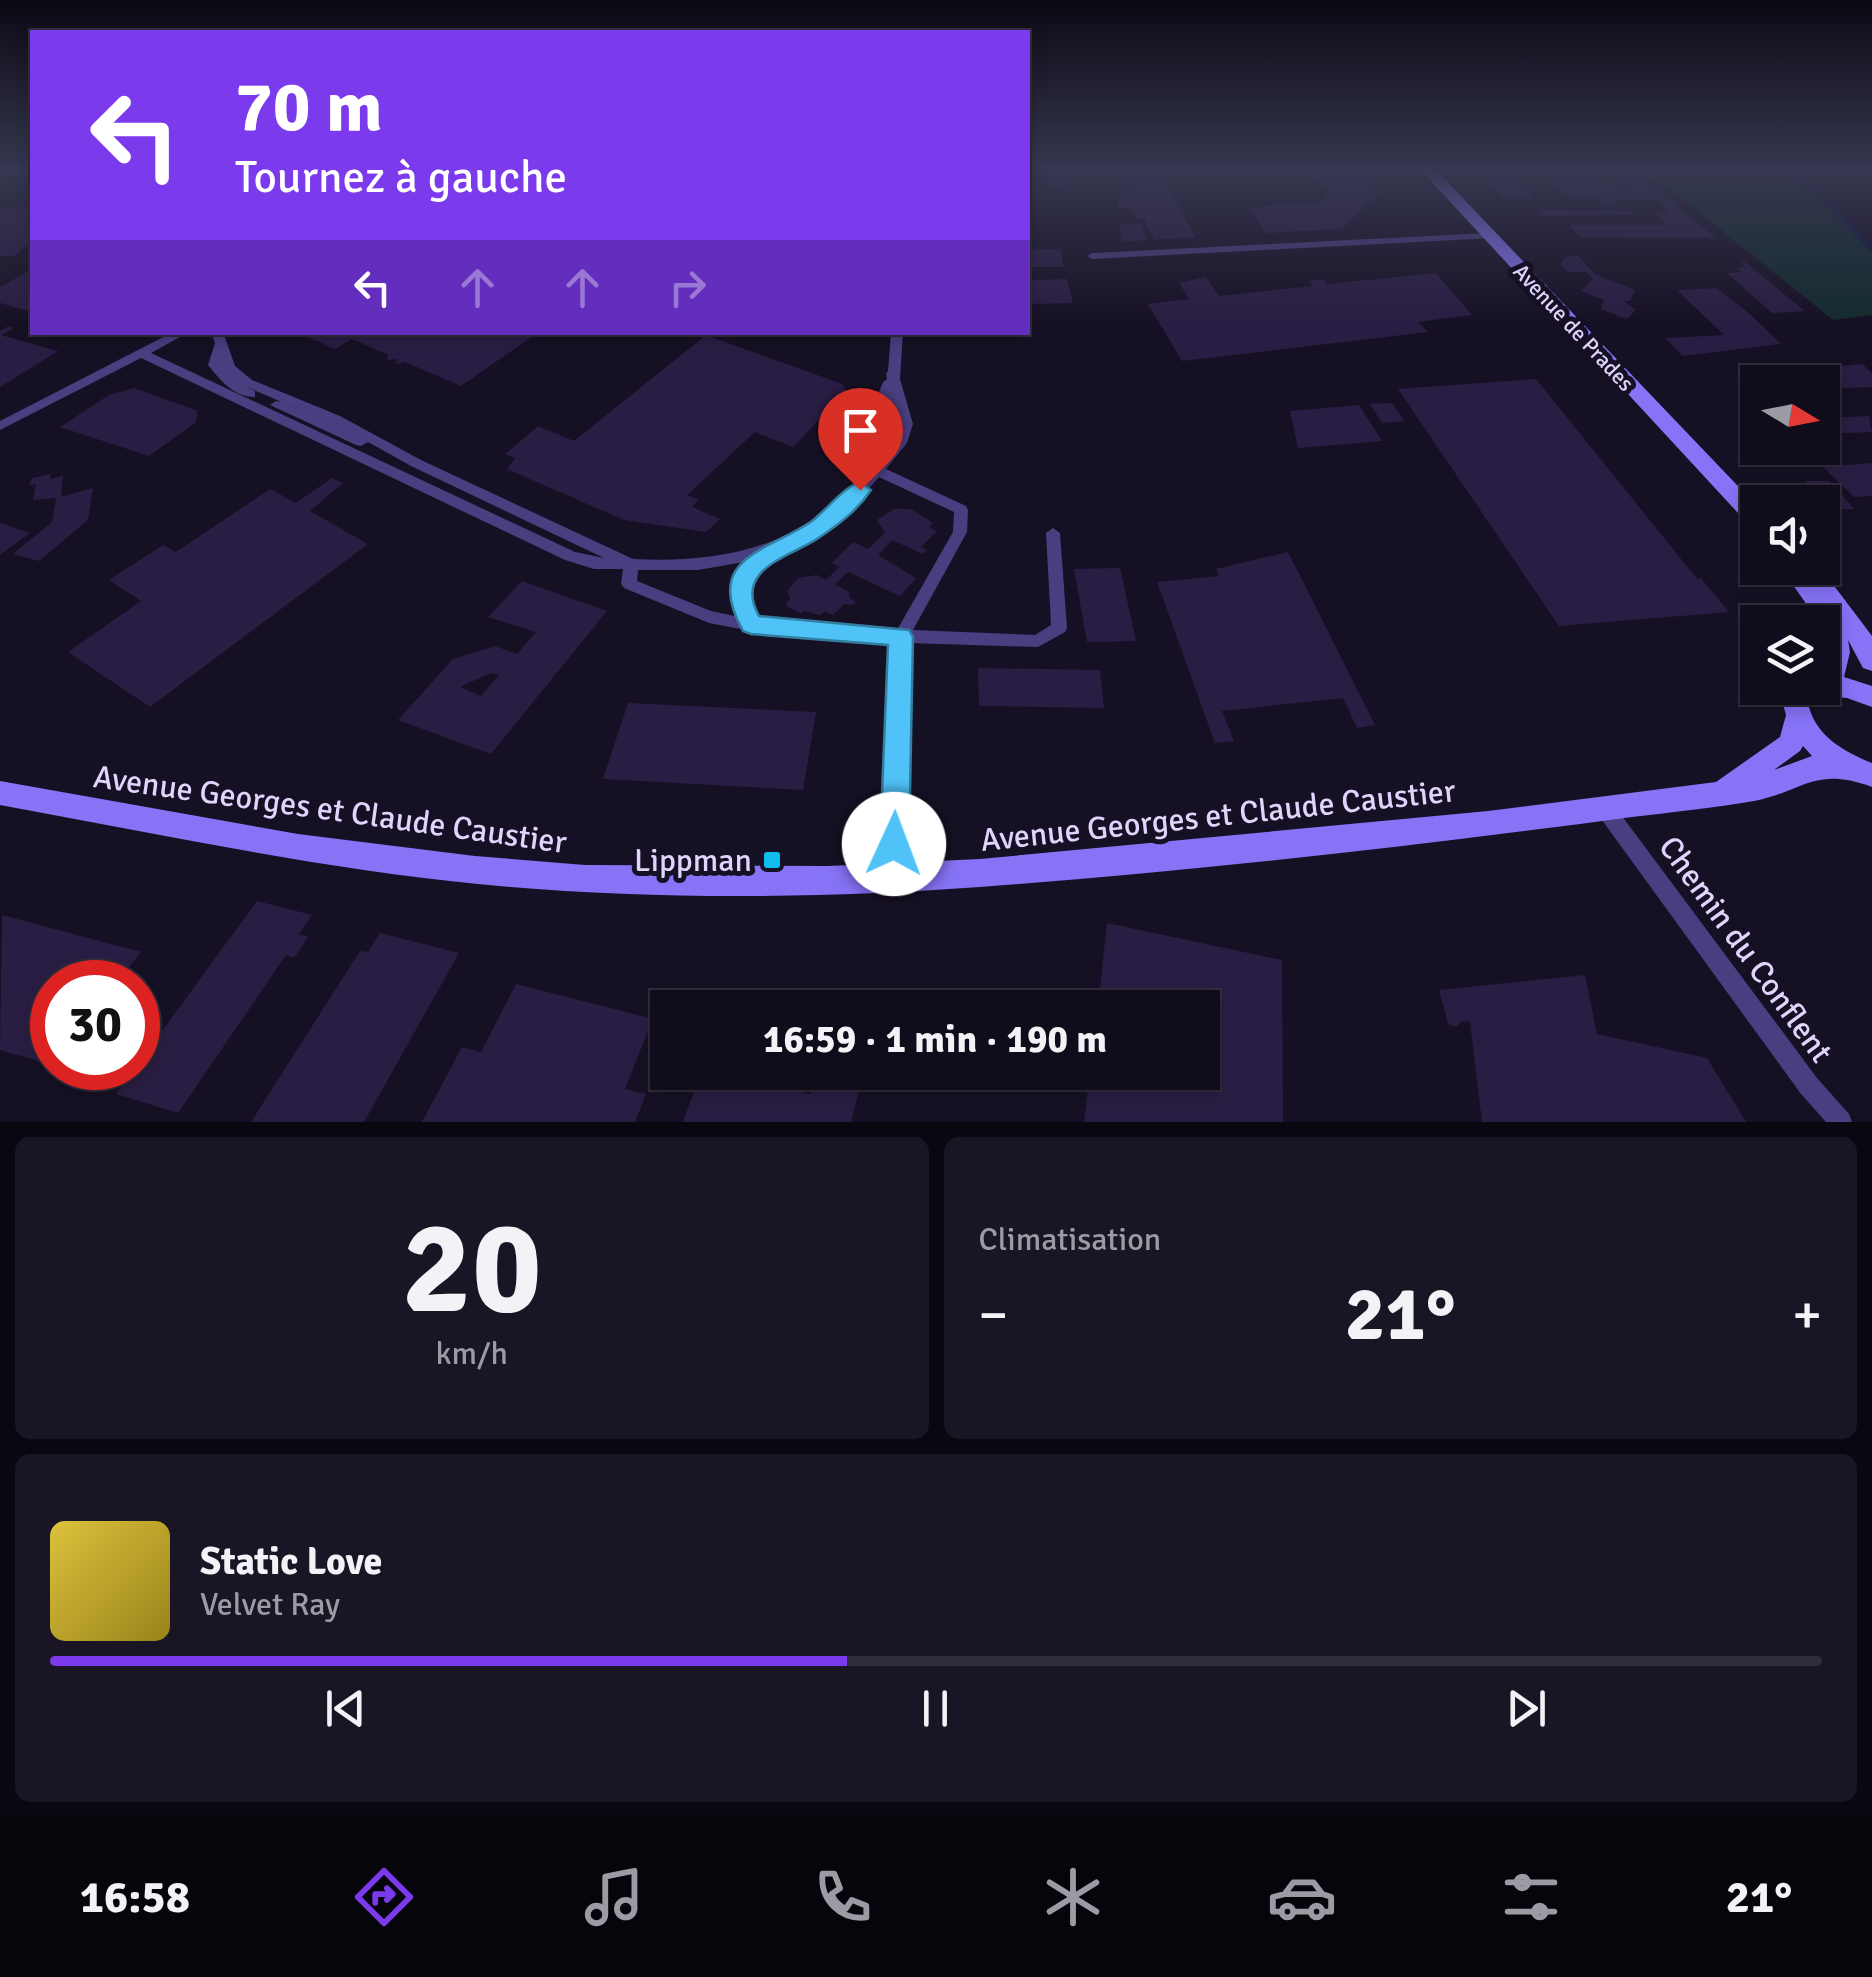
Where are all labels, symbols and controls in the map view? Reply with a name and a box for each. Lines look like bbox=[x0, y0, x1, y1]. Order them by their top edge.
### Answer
text: 70 m bbox=[235, 64, 383, 150]
icon: left bbox=[70, 70, 200, 200]
text: Tournez à gauche bbox=[235, 150, 567, 205]
street label: Avenue de Prades bbox=[1508, 258, 1640, 397]
icon: left bbox=[345, 260, 400, 315]
icon: ahead bbox=[450, 260, 505, 315]
icon: ahead bbox=[555, 260, 610, 315]
icon: right bbox=[660, 260, 715, 315]
north arrow bbox=[1740, 365, 1840, 465]
map controls bbox=[1740, 365, 1840, 705]
pin bbox=[818, 388, 903, 491]
icon: arrive bbox=[833, 403, 888, 458]
button: sound bbox=[1740, 485, 1840, 585]
button: layers bbox=[1740, 605, 1840, 705]
street label: Avenue Georges et Claude Caustier bbox=[91, 757, 569, 862]
street label: Avenue Georges et Claude Caustier bbox=[979, 771, 1458, 860]
position arrow bbox=[842, 792, 946, 896]
street label: Chemin du Conflent bbox=[1650, 829, 1841, 1070]
place label: Lippman bbox=[634, 841, 752, 880]
marker: Lippman bbox=[761, 849, 783, 871]
speed limit sign: 30 bbox=[30, 960, 160, 1090]
text: 16:59 · 1 min · 190 m bbox=[763, 1016, 1107, 1063]
text: 20 bbox=[402, 1189, 542, 1349]
text: Climatisation bbox=[979, 1220, 1161, 1259]
text: 21° bbox=[1345, 1268, 1456, 1361]
text: − bbox=[979, 1281, 1008, 1349]
text: + bbox=[1792, 1281, 1822, 1349]
text: km/h bbox=[436, 1334, 508, 1373]
text: Static Love bbox=[200, 1538, 382, 1585]
text: Velvet Ray bbox=[200, 1585, 340, 1624]
icon: previous bbox=[318, 1681, 373, 1736]
icon: pause bbox=[908, 1681, 963, 1736]
icon: next bbox=[1499, 1681, 1554, 1736]
icon: directions bbox=[349, 1862, 419, 1932]
icon: music bbox=[579, 1862, 649, 1932]
icon: phone bbox=[808, 1862, 878, 1932]
icon: climate bbox=[1038, 1862, 1108, 1932]
icon: car bbox=[1267, 1862, 1337, 1932]
icon: filters bbox=[1496, 1862, 1566, 1932]
text: 16:58 bbox=[80, 1870, 190, 1925]
text: 21° bbox=[1726, 1870, 1792, 1925]

